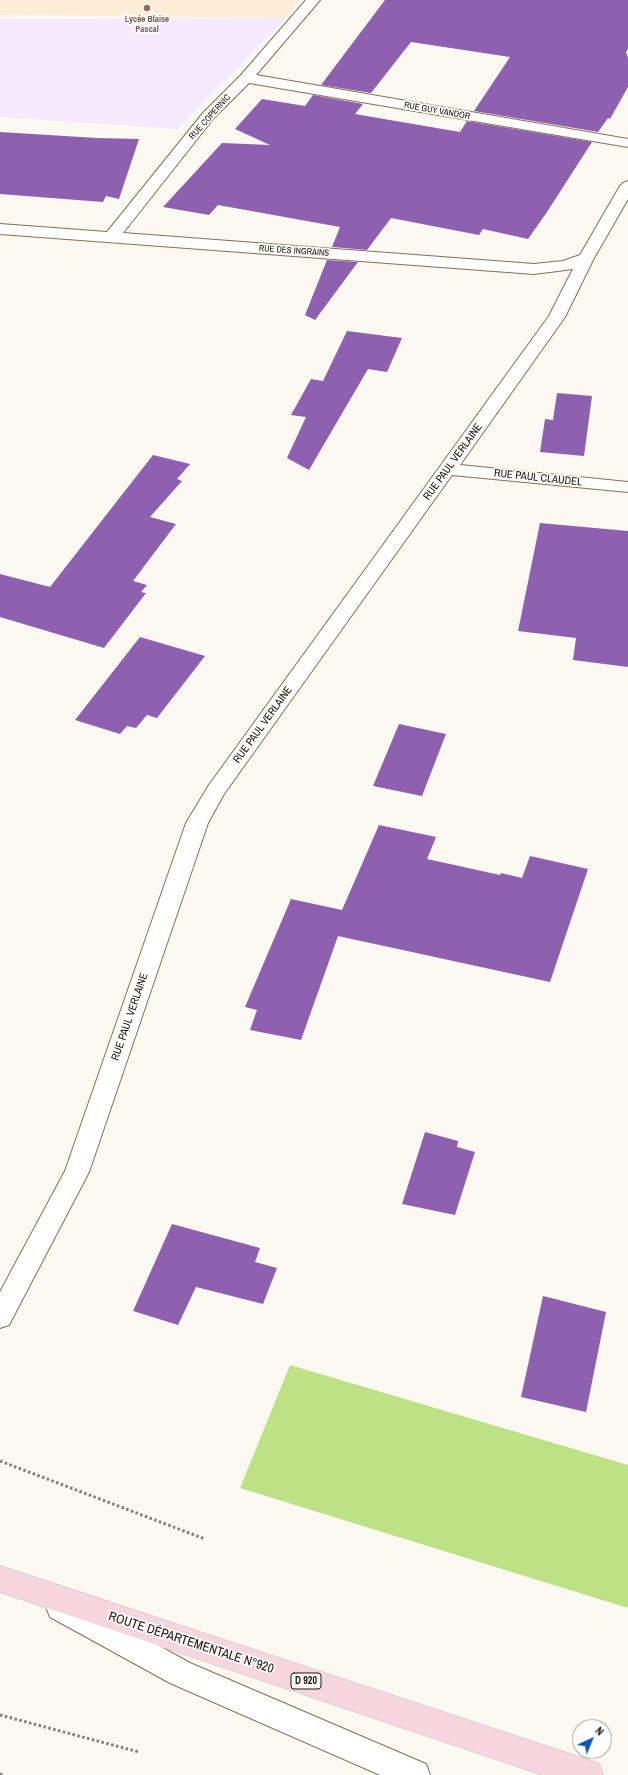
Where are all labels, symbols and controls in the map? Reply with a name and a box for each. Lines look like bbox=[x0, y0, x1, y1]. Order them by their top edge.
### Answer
marker: Lycée Blaise Pascal bbox=[142, 3, 152, 13]
place label: Lycée Blaise Pascal bbox=[125, 15, 169, 36]
street label: RUE COPERNIC bbox=[187, 92, 233, 142]
street label: RUE GUY VANDOR bbox=[403, 100, 471, 122]
street label: RUE DES INGRAINS bbox=[258, 243, 330, 259]
street label: RUE PAUL VERLAINE bbox=[421, 421, 485, 503]
street label: RUE PAUL CLAUDEL bbox=[493, 467, 583, 489]
street label: RUE PAUL VERLAINE bbox=[231, 684, 295, 766]
street label: RUE PAUL VERLAINE bbox=[109, 972, 151, 1062]
street label: ROUTE DÉPARTEMENTALE N°920 bbox=[106, 1609, 276, 1677]
road number: D 920 bbox=[291, 1673, 321, 1689]
north arrow bbox=[572, 1719, 612, 1759]
text: N bbox=[592, 1724, 607, 1738]

